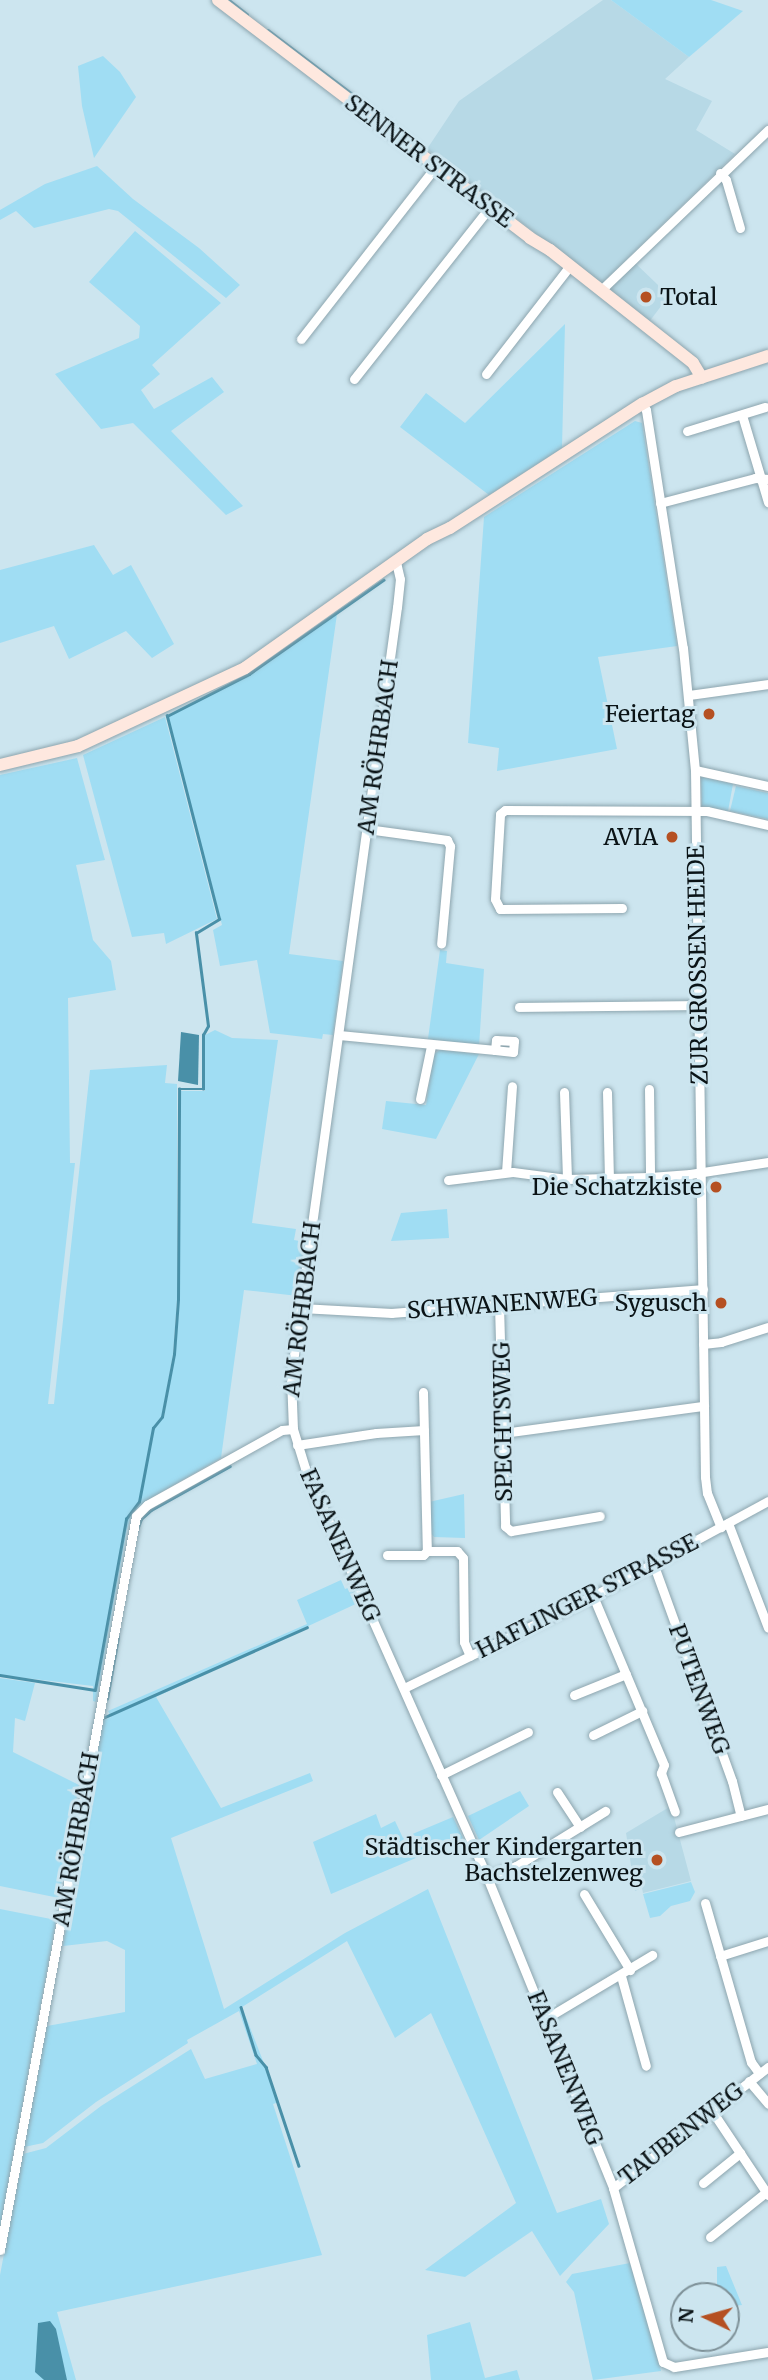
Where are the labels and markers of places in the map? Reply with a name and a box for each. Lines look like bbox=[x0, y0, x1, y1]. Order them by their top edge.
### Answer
place label: Total bbox=[660, 283, 717, 311]
marker: Total bbox=[638, 289, 654, 305]
place label: Feiertag bbox=[605, 700, 695, 728]
marker: Feiertag bbox=[701, 706, 717, 722]
place label: AVIA bbox=[603, 823, 658, 851]
marker: AVIA bbox=[664, 829, 680, 845]
place label: Die Schatzkiste bbox=[532, 1173, 702, 1201]
marker: Die Schatzkiste bbox=[708, 1179, 724, 1195]
place label: Sygusch bbox=[615, 1289, 707, 1317]
marker: Sygusch bbox=[713, 1295, 729, 1311]
place label: Städtischer Kindergarten Bachstelzenweg bbox=[364, 1833, 643, 1887]
marker: Städtischer Kindergarten Bachstelzenweg bbox=[649, 1852, 665, 1868]

